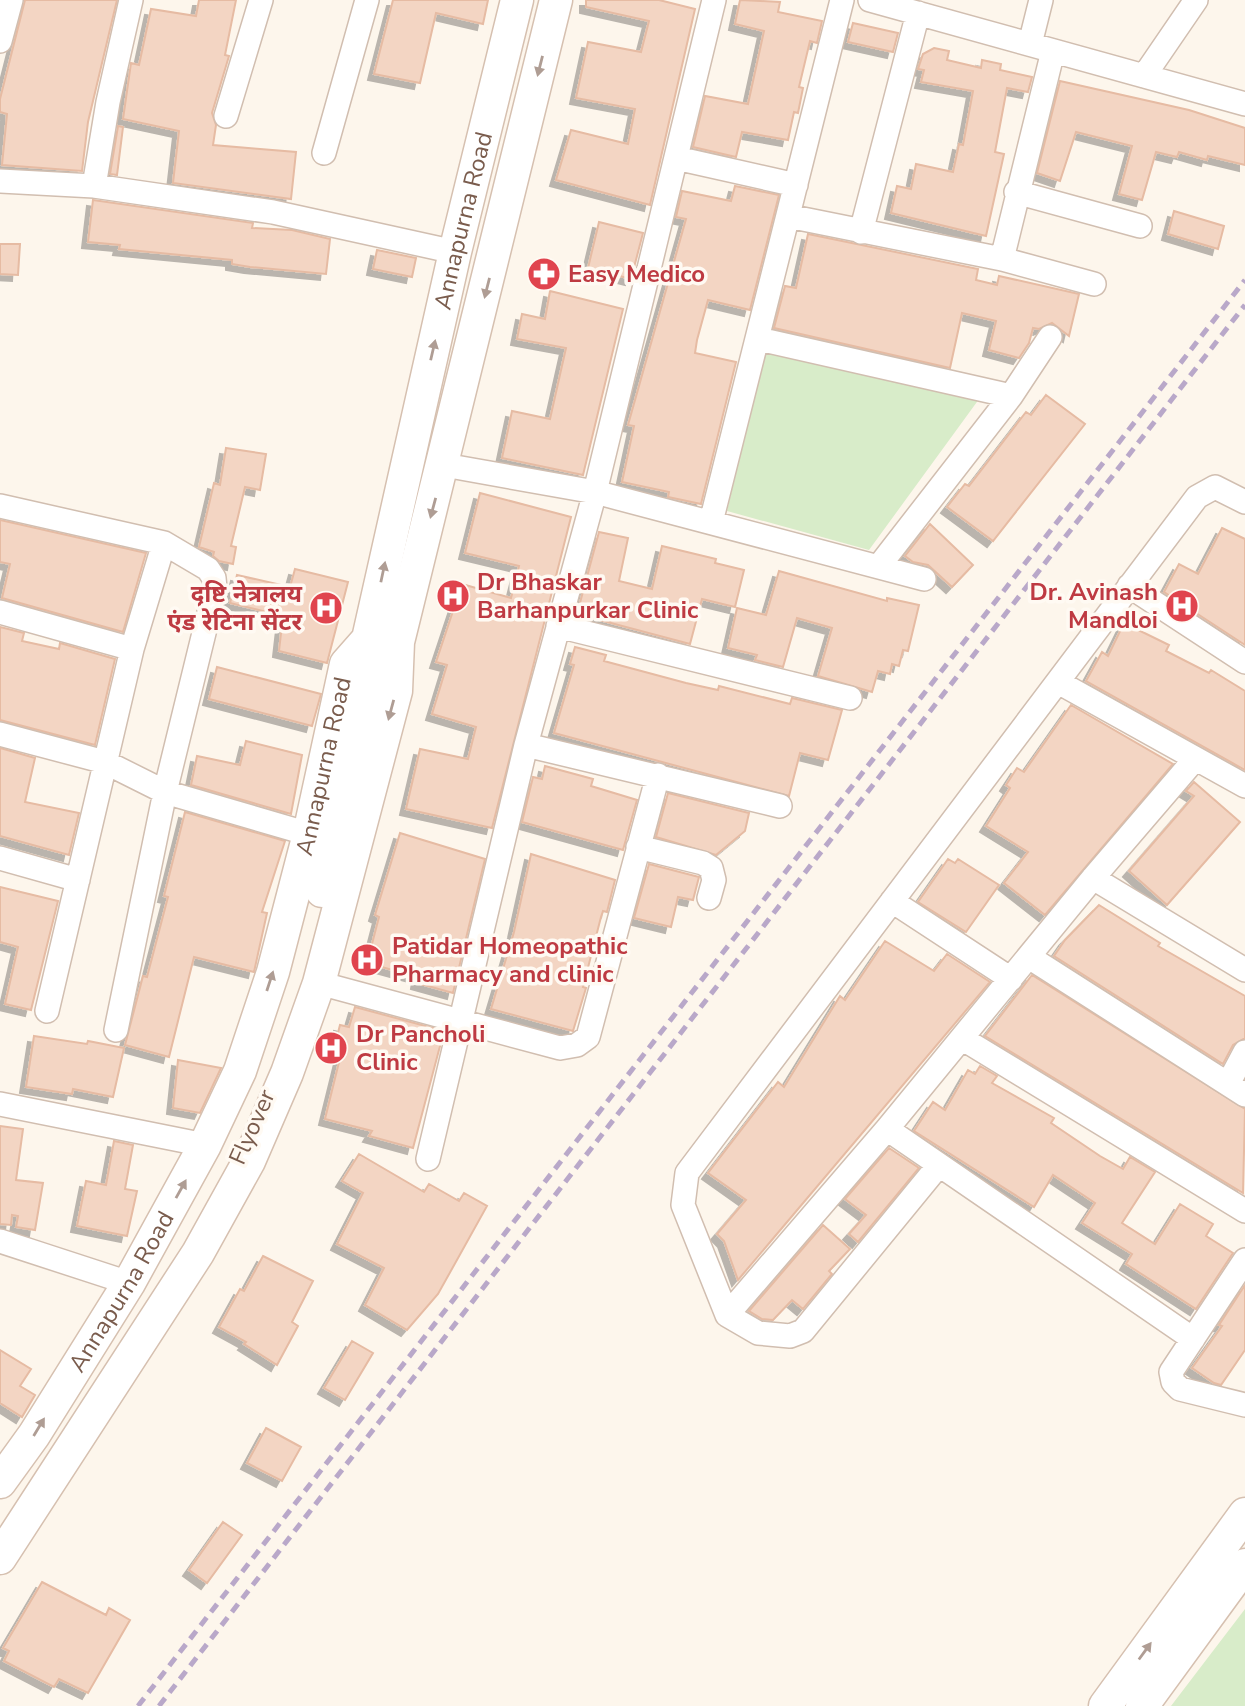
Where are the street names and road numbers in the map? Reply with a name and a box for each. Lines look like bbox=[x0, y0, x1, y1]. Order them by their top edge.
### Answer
street label: Annapurna Road bbox=[427, 128, 500, 313]
street label: Annapurna Road bbox=[288, 674, 359, 859]
street label: Flyover bbox=[221, 1084, 283, 1170]
street label: Annapurna Road bbox=[61, 1205, 181, 1378]

